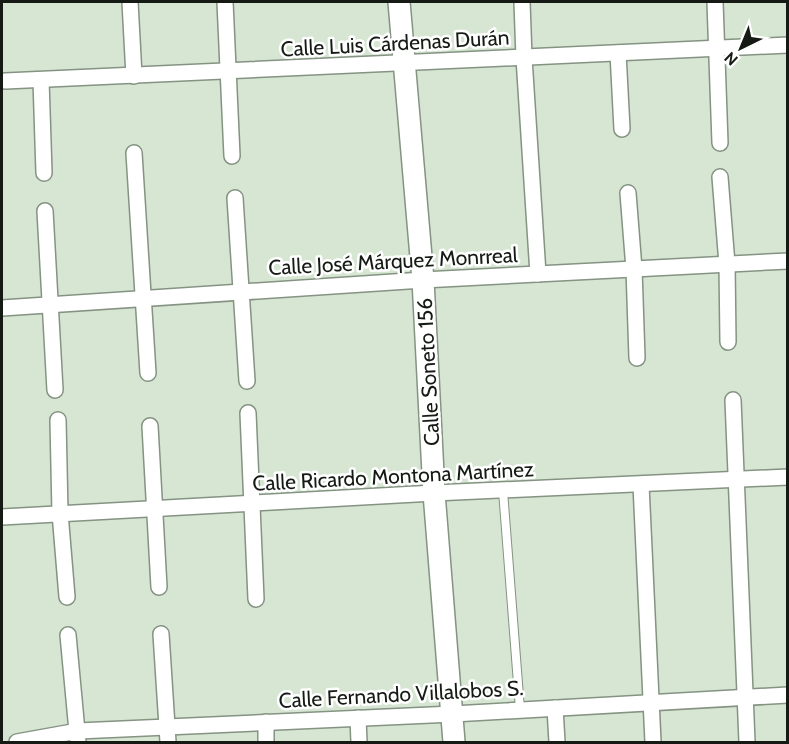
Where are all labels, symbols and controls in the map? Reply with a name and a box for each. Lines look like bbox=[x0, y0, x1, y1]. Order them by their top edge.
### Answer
north arrow bbox=[711, 18, 771, 78]
street label: Calle Luis Cárdenas Durán bbox=[280, 25, 510, 61]
text: N bbox=[720, 48, 742, 69]
street label: Calle José Márquez Monrreal bbox=[268, 242, 518, 280]
street label: Calle Soneto 156 bbox=[412, 297, 444, 447]
street label: Calle Ricardo Montona Martínez bbox=[252, 456, 534, 496]
street label: Calle Fernando Villalobos S. bbox=[278, 675, 524, 713]

